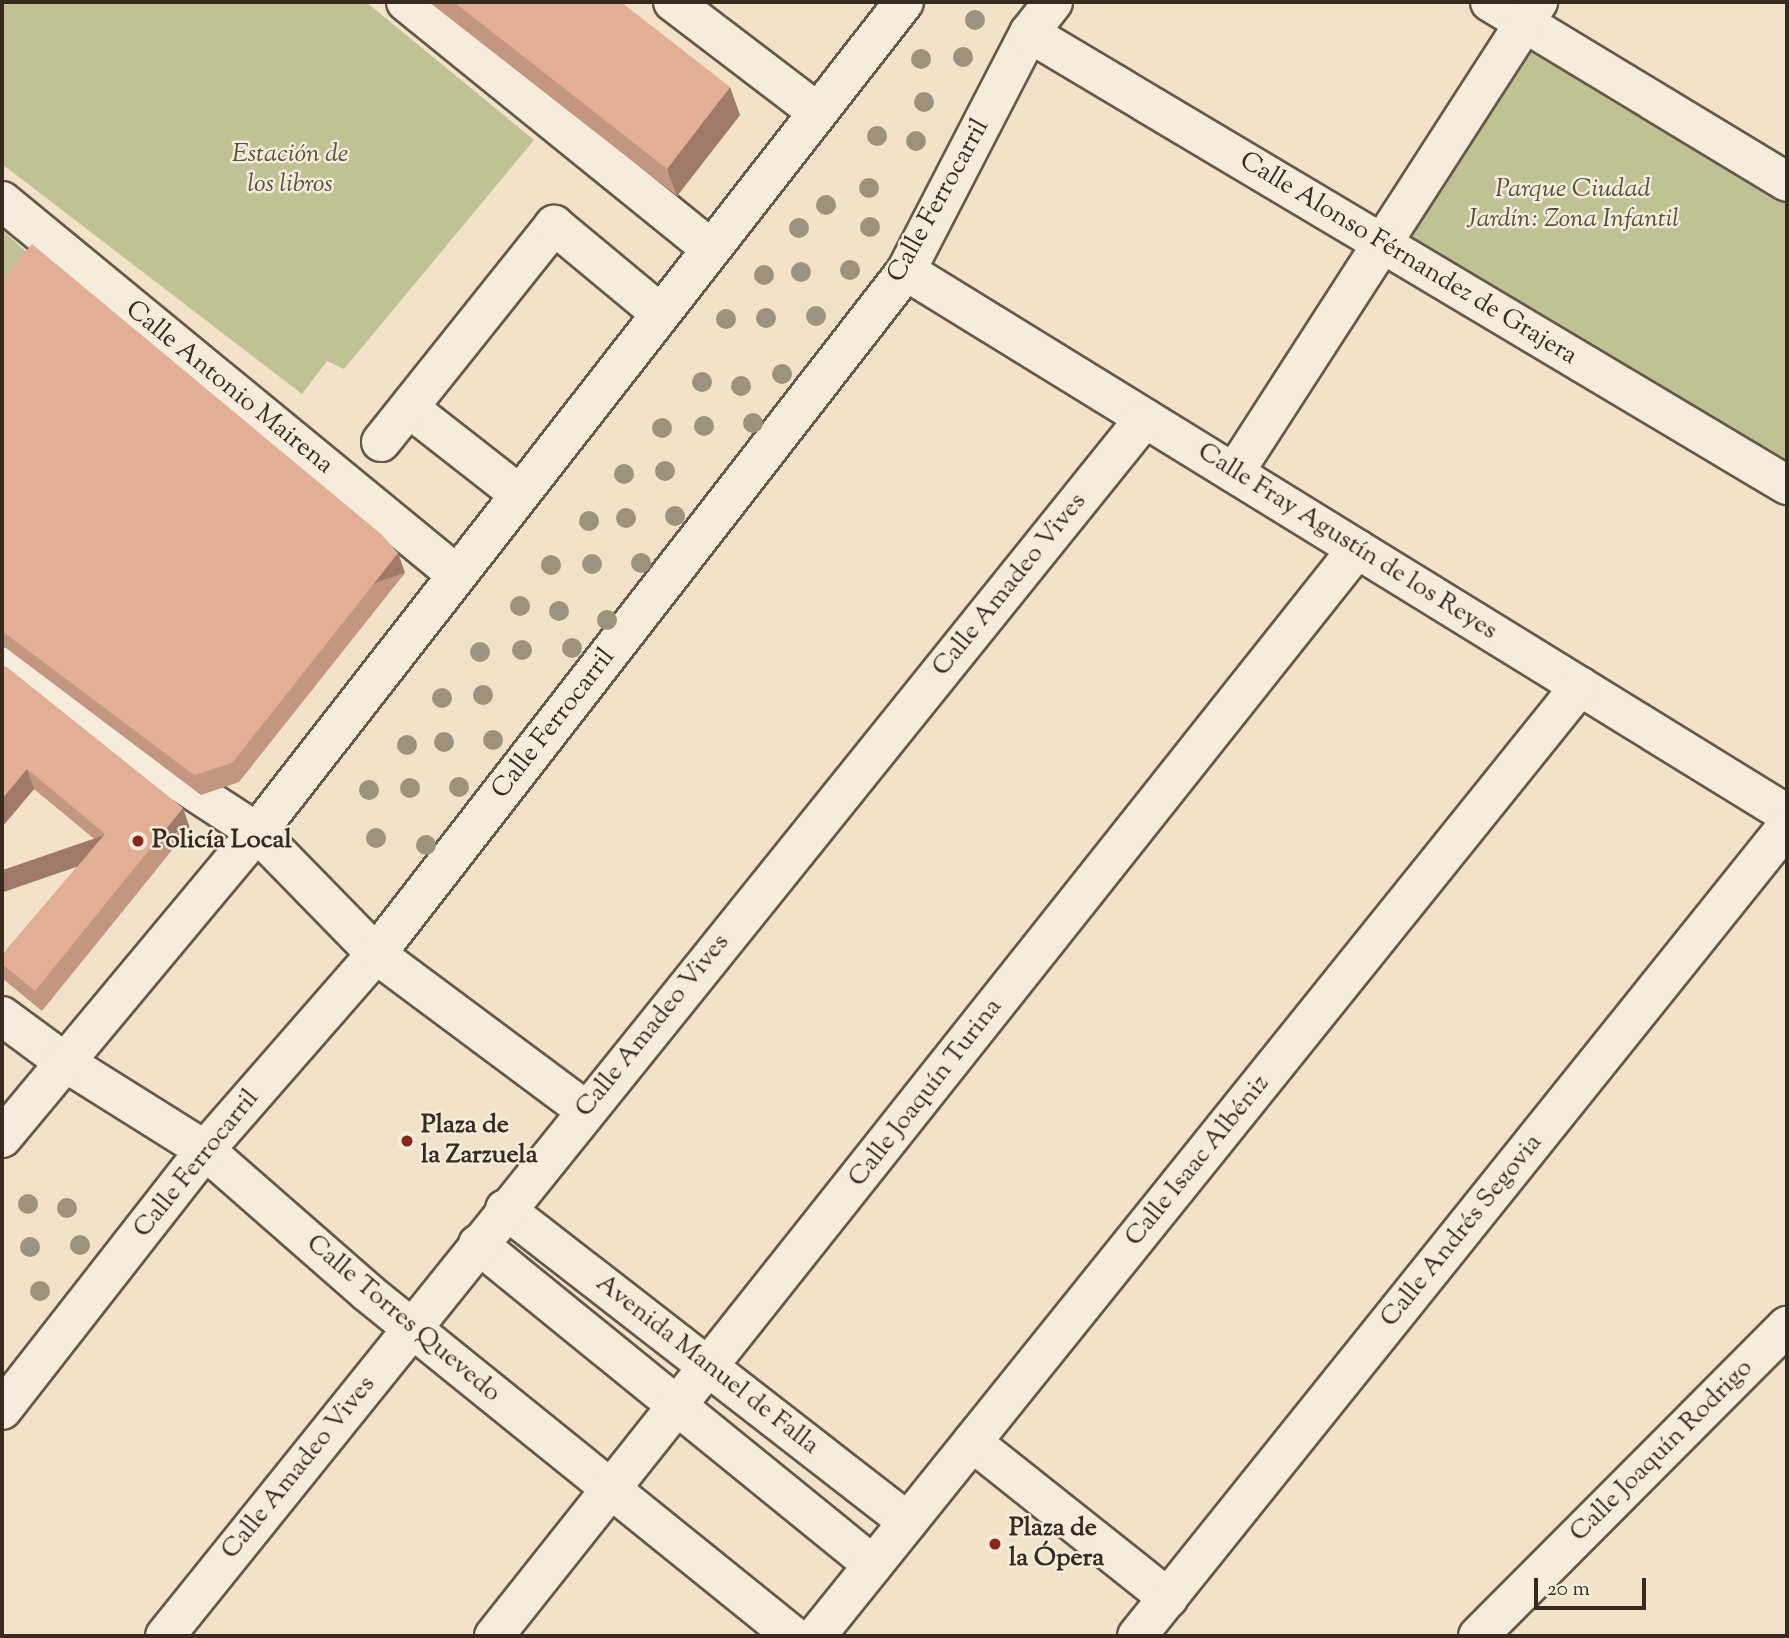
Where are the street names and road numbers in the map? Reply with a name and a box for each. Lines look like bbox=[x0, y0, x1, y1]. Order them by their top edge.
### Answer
street label: Calle Ferrocarril bbox=[881, 114, 997, 288]
street label: Calle Alonso Férnandez de Grajera bbox=[1234, 146, 1582, 372]
street label: Calle Antonio Mairena bbox=[119, 295, 339, 481]
street label: Calle Fray Agustín de los Reyes bbox=[1191, 437, 1503, 647]
street label: Calle Amadeo Vives bbox=[926, 487, 1094, 683]
street label: Calle Ferrocarril bbox=[486, 643, 622, 805]
street label: Calle Amadeo Vives bbox=[569, 928, 737, 1124]
street label: Calle Joaquín Turina bbox=[843, 992, 1009, 1194]
street label: Calle Isaac Albéniz bbox=[1119, 1069, 1277, 1253]
street label: Calle Ferrocarril bbox=[128, 1084, 266, 1244]
street label: Calle Andrés Segovia bbox=[1375, 1128, 1549, 1334]
street label: Calle Torres Quevedo bbox=[299, 1229, 507, 1409]
street label: Avenida Manuel de Falla bbox=[589, 1268, 825, 1462]
street label: Calle Joaquín Rodrigo bbox=[1564, 1353, 1760, 1549]
street label: Calle Amadeo Vives bbox=[215, 1370, 383, 1566]

